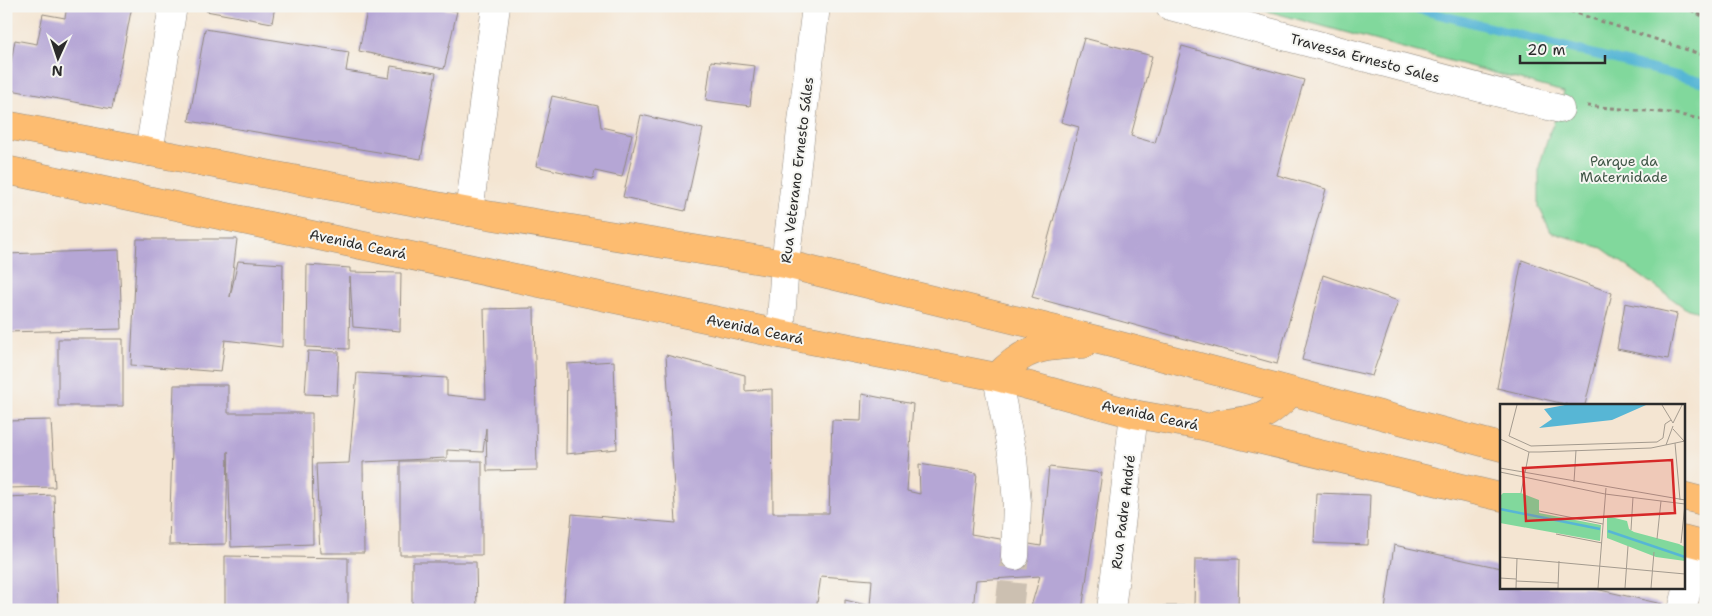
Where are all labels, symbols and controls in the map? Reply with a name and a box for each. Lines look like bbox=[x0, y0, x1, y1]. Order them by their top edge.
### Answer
street label: Travessa Ernesto Sales bbox=[1288, 29, 1442, 87]
north arrow bbox=[32, 32, 82, 82]
scale bar bbox=[1520, 32, 1604, 64]
text: 20 m bbox=[1527, 40, 1566, 60]
text: N bbox=[51, 62, 63, 80]
street label: Rua Veterano Ernesto Sáles bbox=[777, 76, 817, 264]
park label: Parque da Maternidade bbox=[1580, 152, 1668, 186]
street label: Avenida Ceará bbox=[308, 225, 408, 263]
street label: Avenida Ceará bbox=[705, 310, 805, 348]
street label: Avenida Ceará bbox=[1100, 396, 1200, 434]
inset map bbox=[1500, 404, 1684, 588]
street label: Rua Padre André bbox=[1107, 454, 1139, 570]

